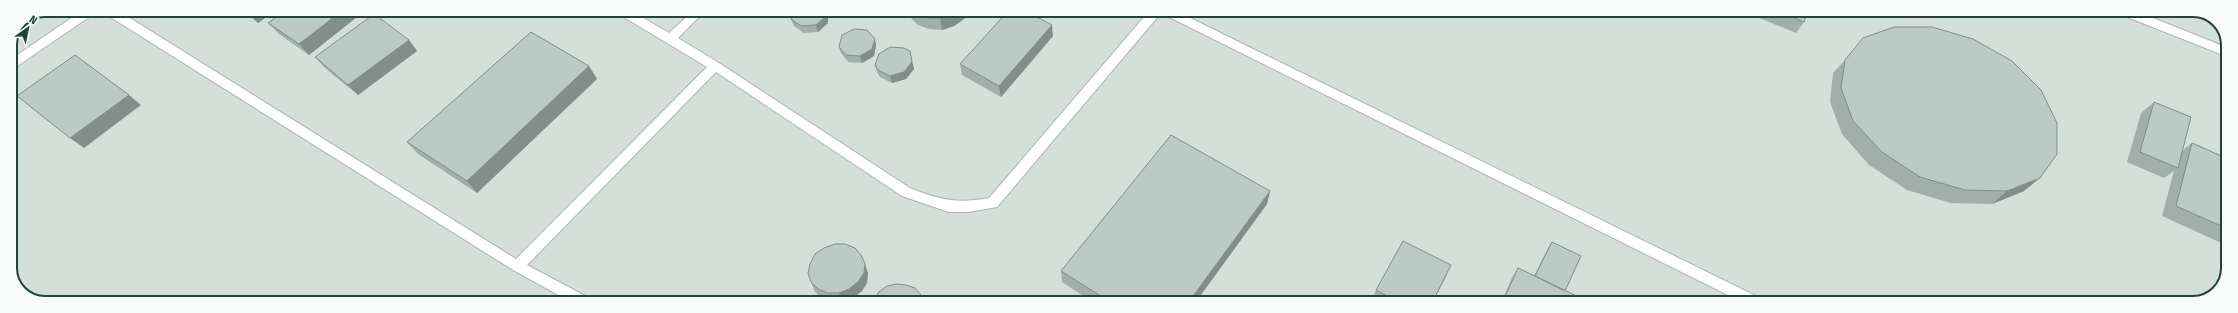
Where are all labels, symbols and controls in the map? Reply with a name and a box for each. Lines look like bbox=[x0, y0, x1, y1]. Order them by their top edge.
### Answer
north arrow bbox=[8, 8, 48, 48]
text: N bbox=[27, 13, 39, 27]

